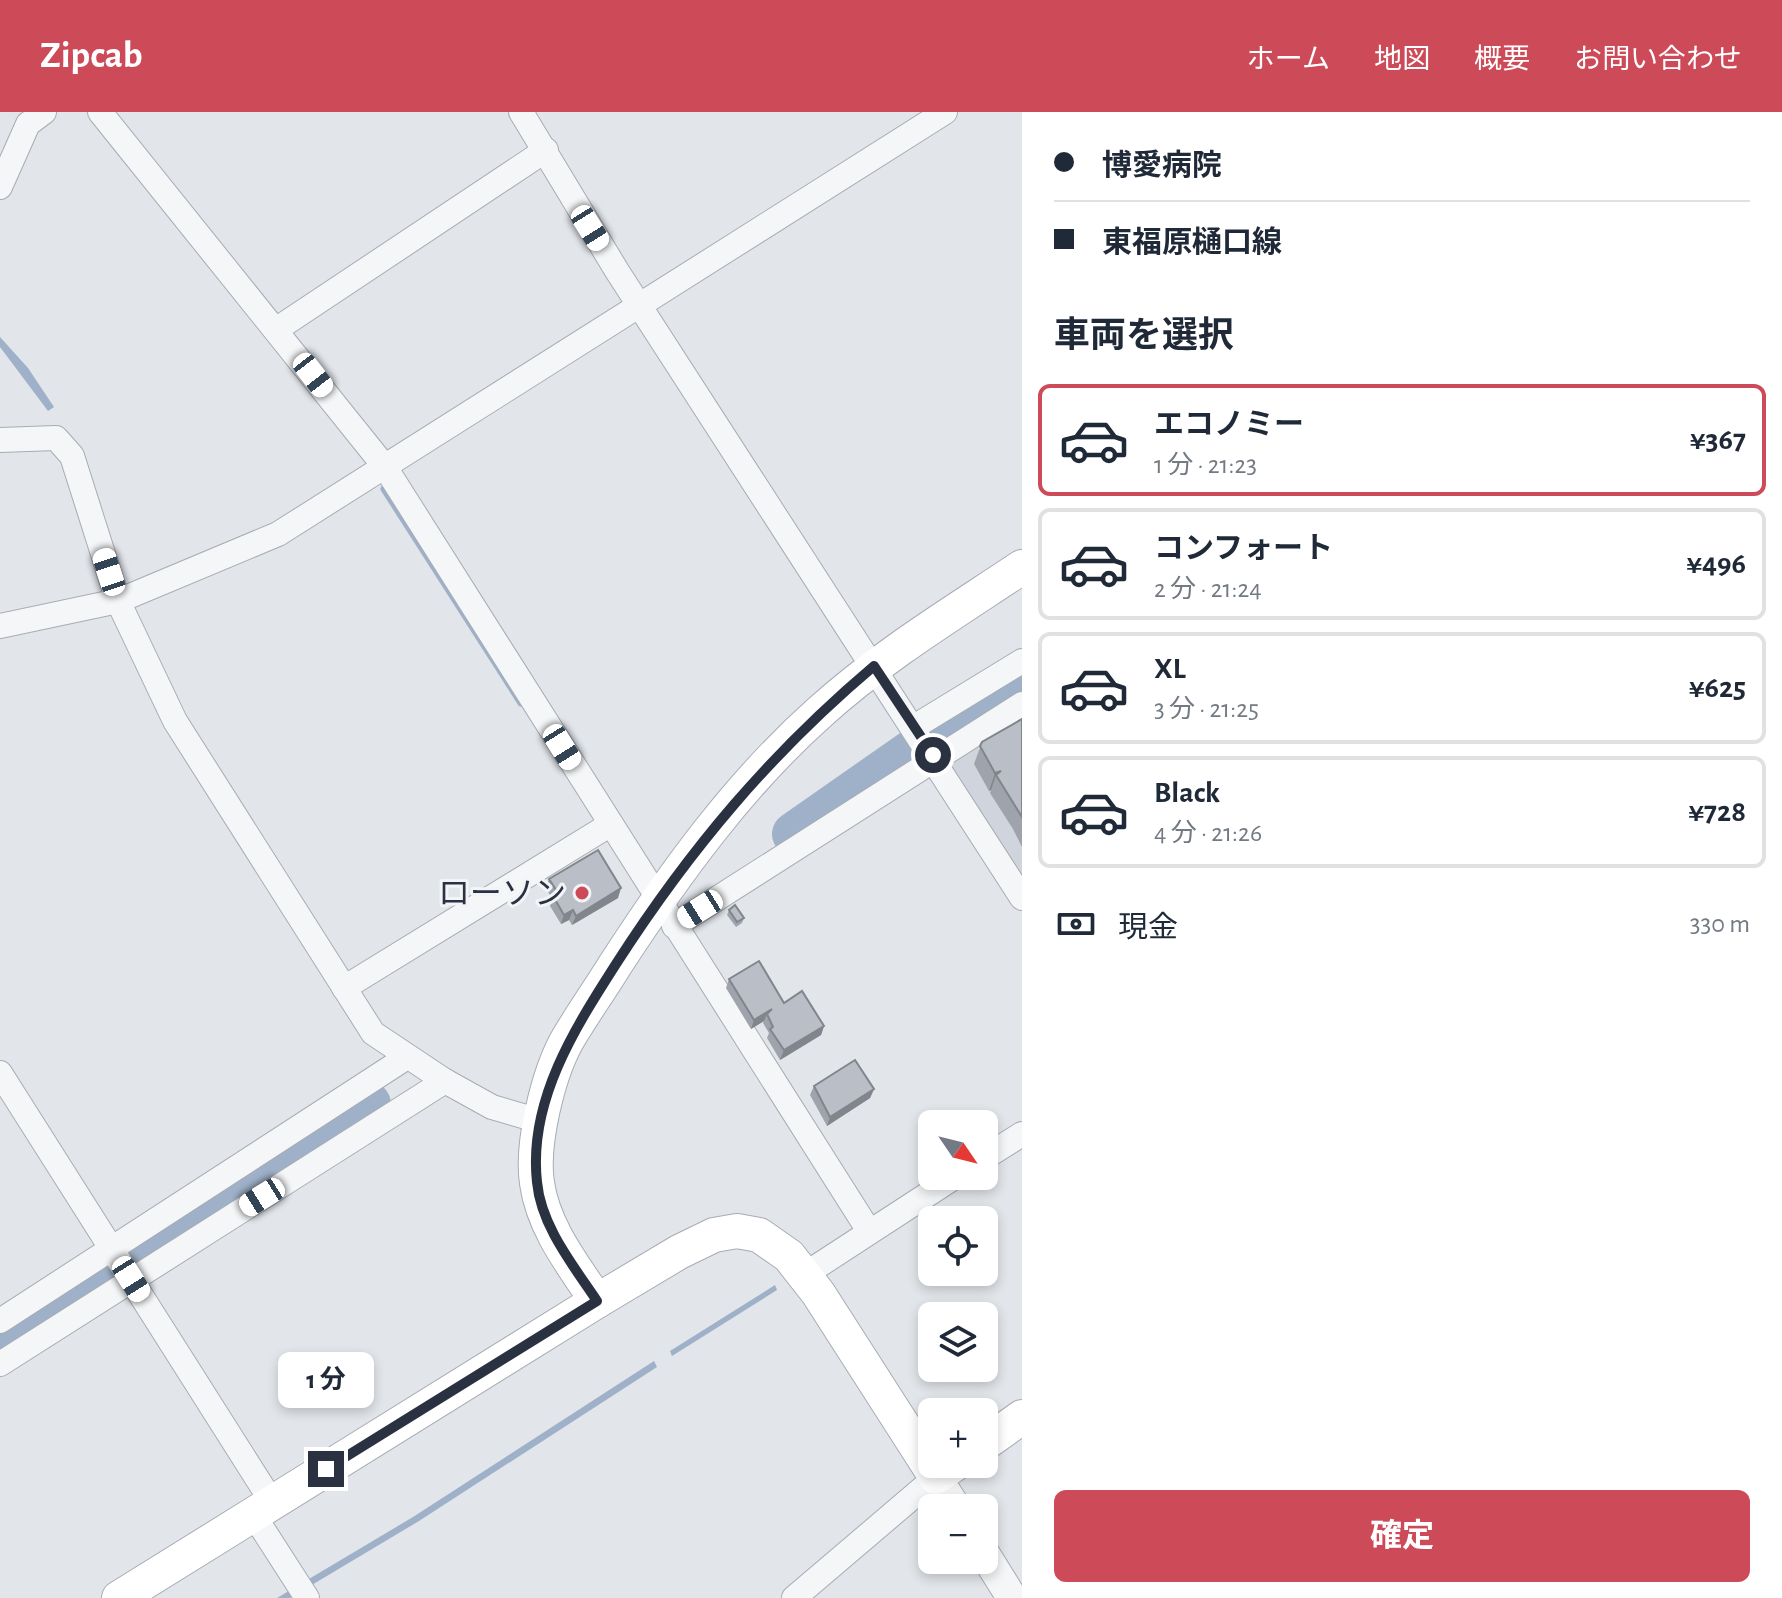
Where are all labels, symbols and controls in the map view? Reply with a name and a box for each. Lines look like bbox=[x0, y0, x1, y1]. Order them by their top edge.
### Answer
text: Zipcab bbox=[40, 37, 143, 75]
text: ホーム bbox=[1247, 46, 1330, 74]
text: 地図 bbox=[1374, 46, 1430, 74]
text: 概要 bbox=[1474, 46, 1530, 74]
text: お問い合わせ bbox=[1574, 46, 1742, 74]
text: 博愛病院 bbox=[1102, 151, 1222, 181]
car bbox=[567, 201, 613, 255]
text: 東福原樋口線 bbox=[1102, 228, 1282, 258]
text: 車両を選択 bbox=[1054, 318, 1234, 354]
car bbox=[289, 349, 337, 401]
icon: car bbox=[1058, 404, 1130, 476]
text: エコノミー bbox=[1154, 410, 1304, 440]
text: ¥367 bbox=[1690, 425, 1746, 455]
text: 1 分 · 21:23 bbox=[1154, 452, 1257, 478]
icon: car bbox=[1058, 528, 1130, 600]
text: コンフォート bbox=[1154, 534, 1333, 564]
car bbox=[90, 545, 128, 599]
text: ¥496 bbox=[1686, 549, 1746, 579]
text: 2 分 · 21:24 bbox=[1154, 576, 1262, 602]
icon: car bbox=[1058, 652, 1130, 724]
text: XL bbox=[1154, 654, 1186, 684]
text: ¥625 bbox=[1689, 673, 1746, 703]
text: 3 分 · 21:25 bbox=[1154, 696, 1259, 722]
car bbox=[539, 720, 585, 774]
route start bbox=[915, 737, 951, 773]
icon: car bbox=[1058, 776, 1130, 848]
text: Black bbox=[1154, 778, 1220, 808]
text: ¥728 bbox=[1688, 797, 1746, 827]
text: 4 分 · 21:26 bbox=[1154, 820, 1262, 846]
place label: ローソン bbox=[438, 878, 566, 910]
marker: ローソン bbox=[573, 884, 591, 902]
car bbox=[673, 886, 727, 932]
icon: cash bbox=[1054, 902, 1098, 946]
text: 330 m bbox=[1690, 911, 1750, 937]
text: 現金 bbox=[1118, 913, 1178, 943]
north arrow bbox=[918, 1110, 998, 1190]
map controls bbox=[918, 1110, 998, 1574]
car bbox=[235, 1174, 289, 1220]
button: locate bbox=[918, 1206, 998, 1286]
car bbox=[108, 1252, 154, 1306]
button: layers bbox=[918, 1302, 998, 1382]
callout: 1 分 bbox=[278, 1353, 374, 1409]
text: 1 分 bbox=[306, 1367, 346, 1393]
button: + bbox=[918, 1398, 998, 1478]
route end bbox=[308, 1451, 344, 1487]
button: 確定 bbox=[1054, 1490, 1750, 1582]
button: − bbox=[918, 1494, 998, 1574]

